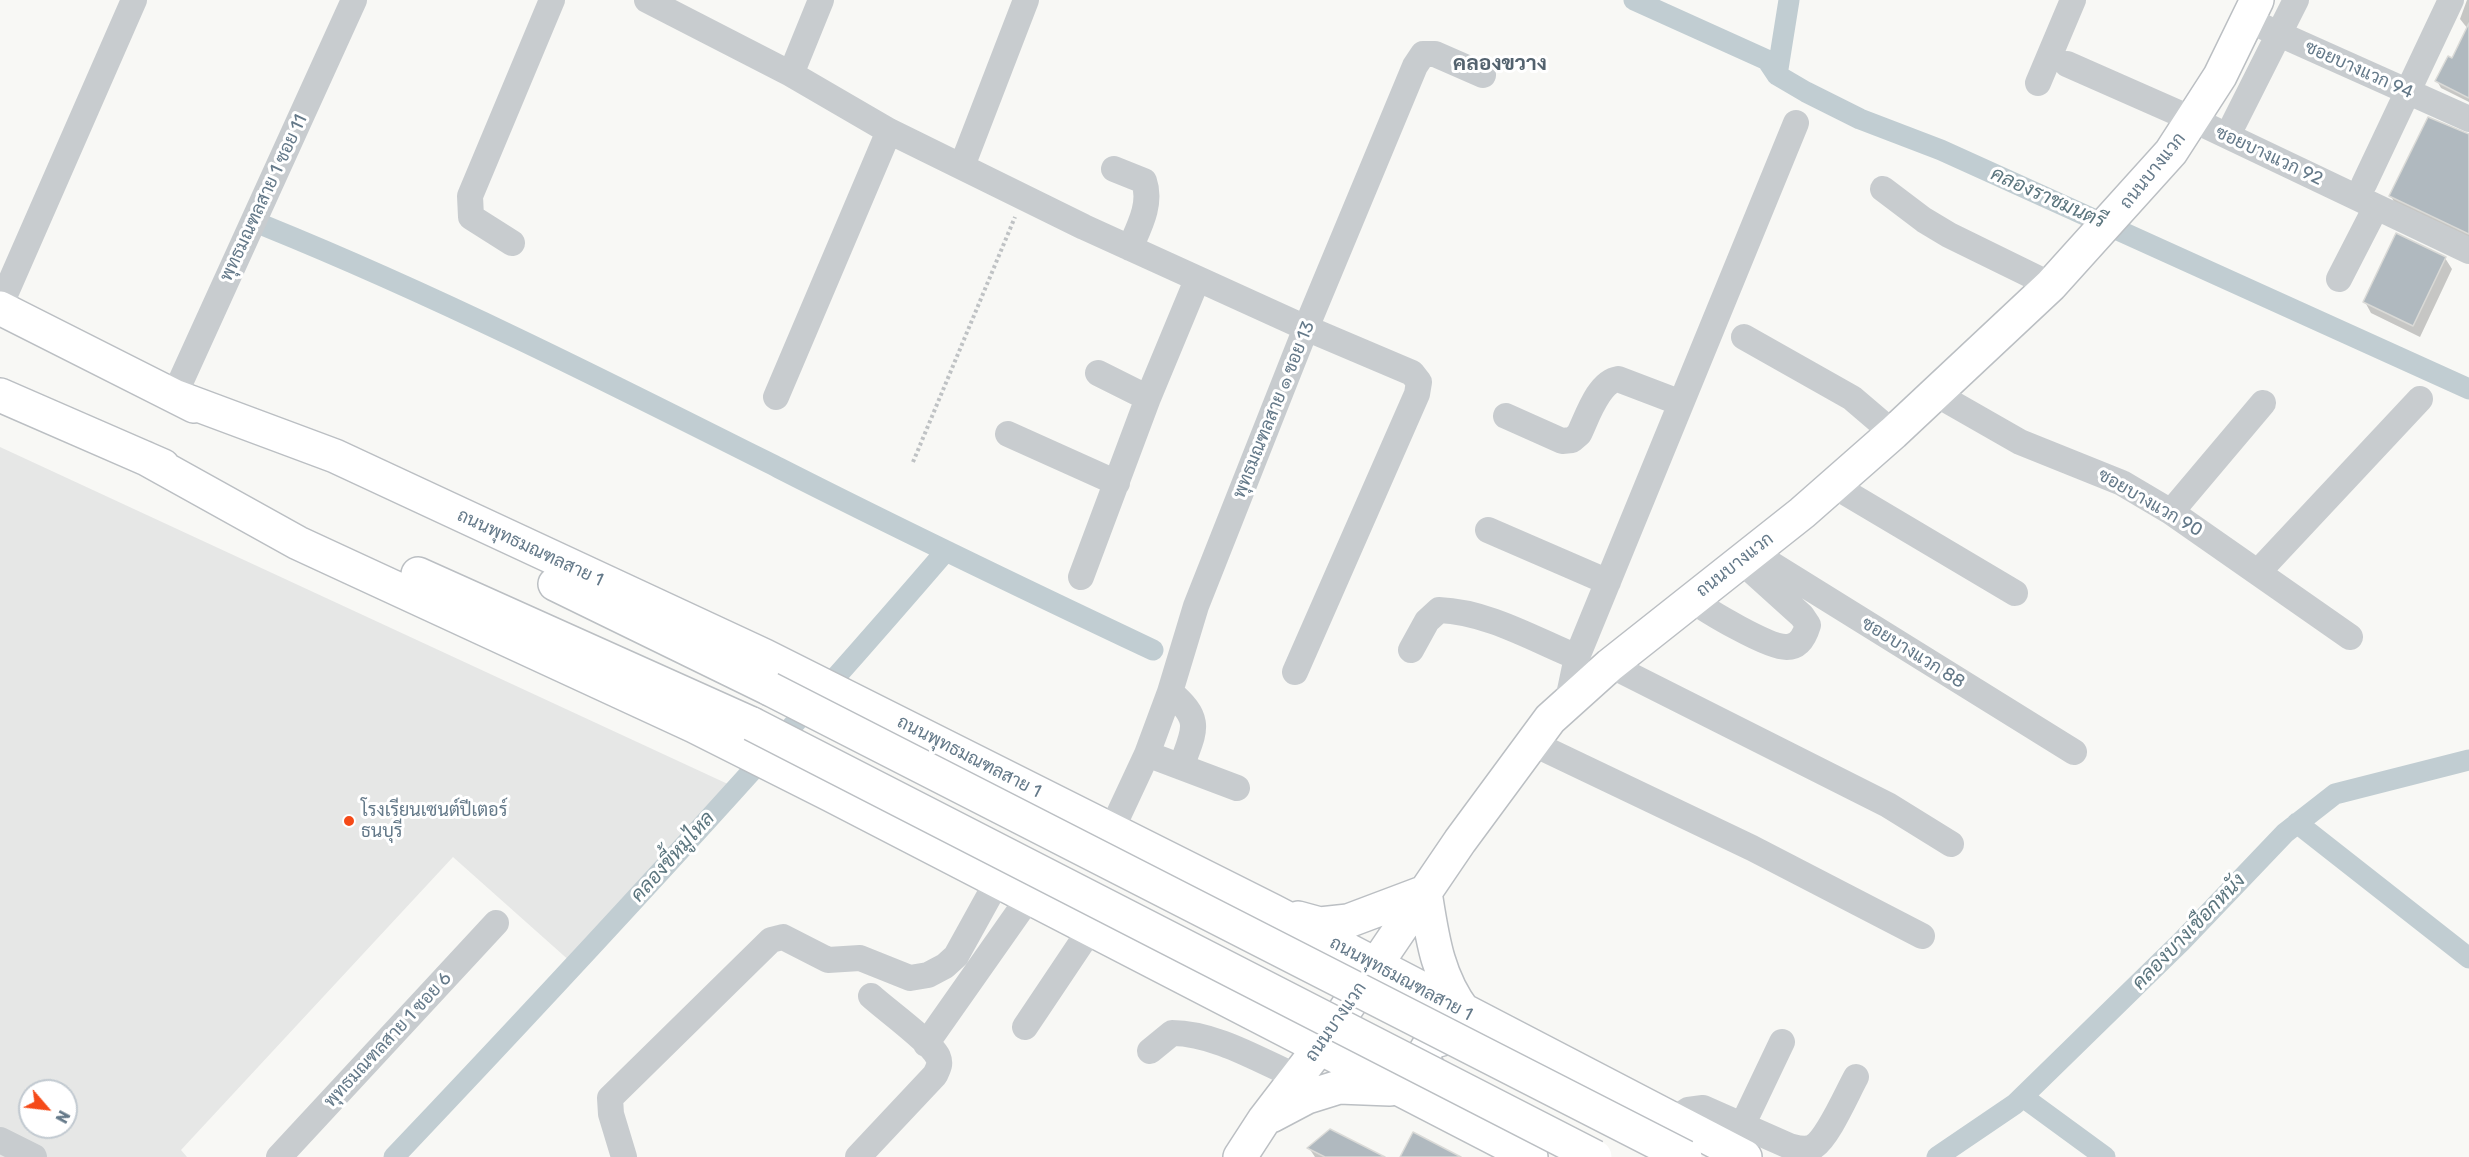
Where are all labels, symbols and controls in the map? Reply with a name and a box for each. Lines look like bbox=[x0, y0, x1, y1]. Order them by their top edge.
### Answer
street label: ซอยบางแวก 94 bbox=[2301, 36, 2417, 104]
district label: คลองขวาง bbox=[1453, 51, 1547, 77]
street label: พุทธมณฑลสาย 1 ซอย 11 bbox=[216, 111, 312, 285]
street label: ซอยบางแวก 92 bbox=[2212, 122, 2326, 190]
street label: ถนนบางแวก bbox=[2116, 128, 2190, 214]
water label: คลองราชมนตรี bbox=[1987, 162, 2109, 234]
street label: พุทธมณฑลสาย ๑ ซอย 13 bbox=[1229, 318, 1319, 502]
street label: ซอยบางแวก 90 bbox=[2094, 464, 2206, 542]
street label: ถนนพุทธมณฑลสาย 1 bbox=[454, 505, 606, 591]
street label: ถนนบางแวก bbox=[1692, 528, 1778, 602]
street label: ซอยบางแวก 88 bbox=[1857, 613, 1969, 693]
street label: ถนนพุทธมณฑลสาย 1 bbox=[893, 711, 1045, 803]
place label: โรงเรียนเซนต์ปีเตอร์ ธนบุรี bbox=[361, 800, 507, 842]
water label: คลองขี้หมูไหล bbox=[626, 807, 720, 907]
marker: โรงเรียนเซนต์ปีเตอร์ ธนบุรี bbox=[342, 814, 356, 828]
water label: คลองบางเชือกหนัง bbox=[2127, 869, 2251, 995]
street label: ถนนพุทธมณฑลสาย 1 bbox=[1326, 932, 1476, 1026]
street label: พุทธมณฑลสาย 1 ซอย 6 bbox=[320, 968, 456, 1112]
street label: ถนนบางแวก bbox=[1301, 978, 1371, 1066]
north arrow bbox=[18, 1079, 78, 1139]
text: N bbox=[51, 1107, 74, 1126]

